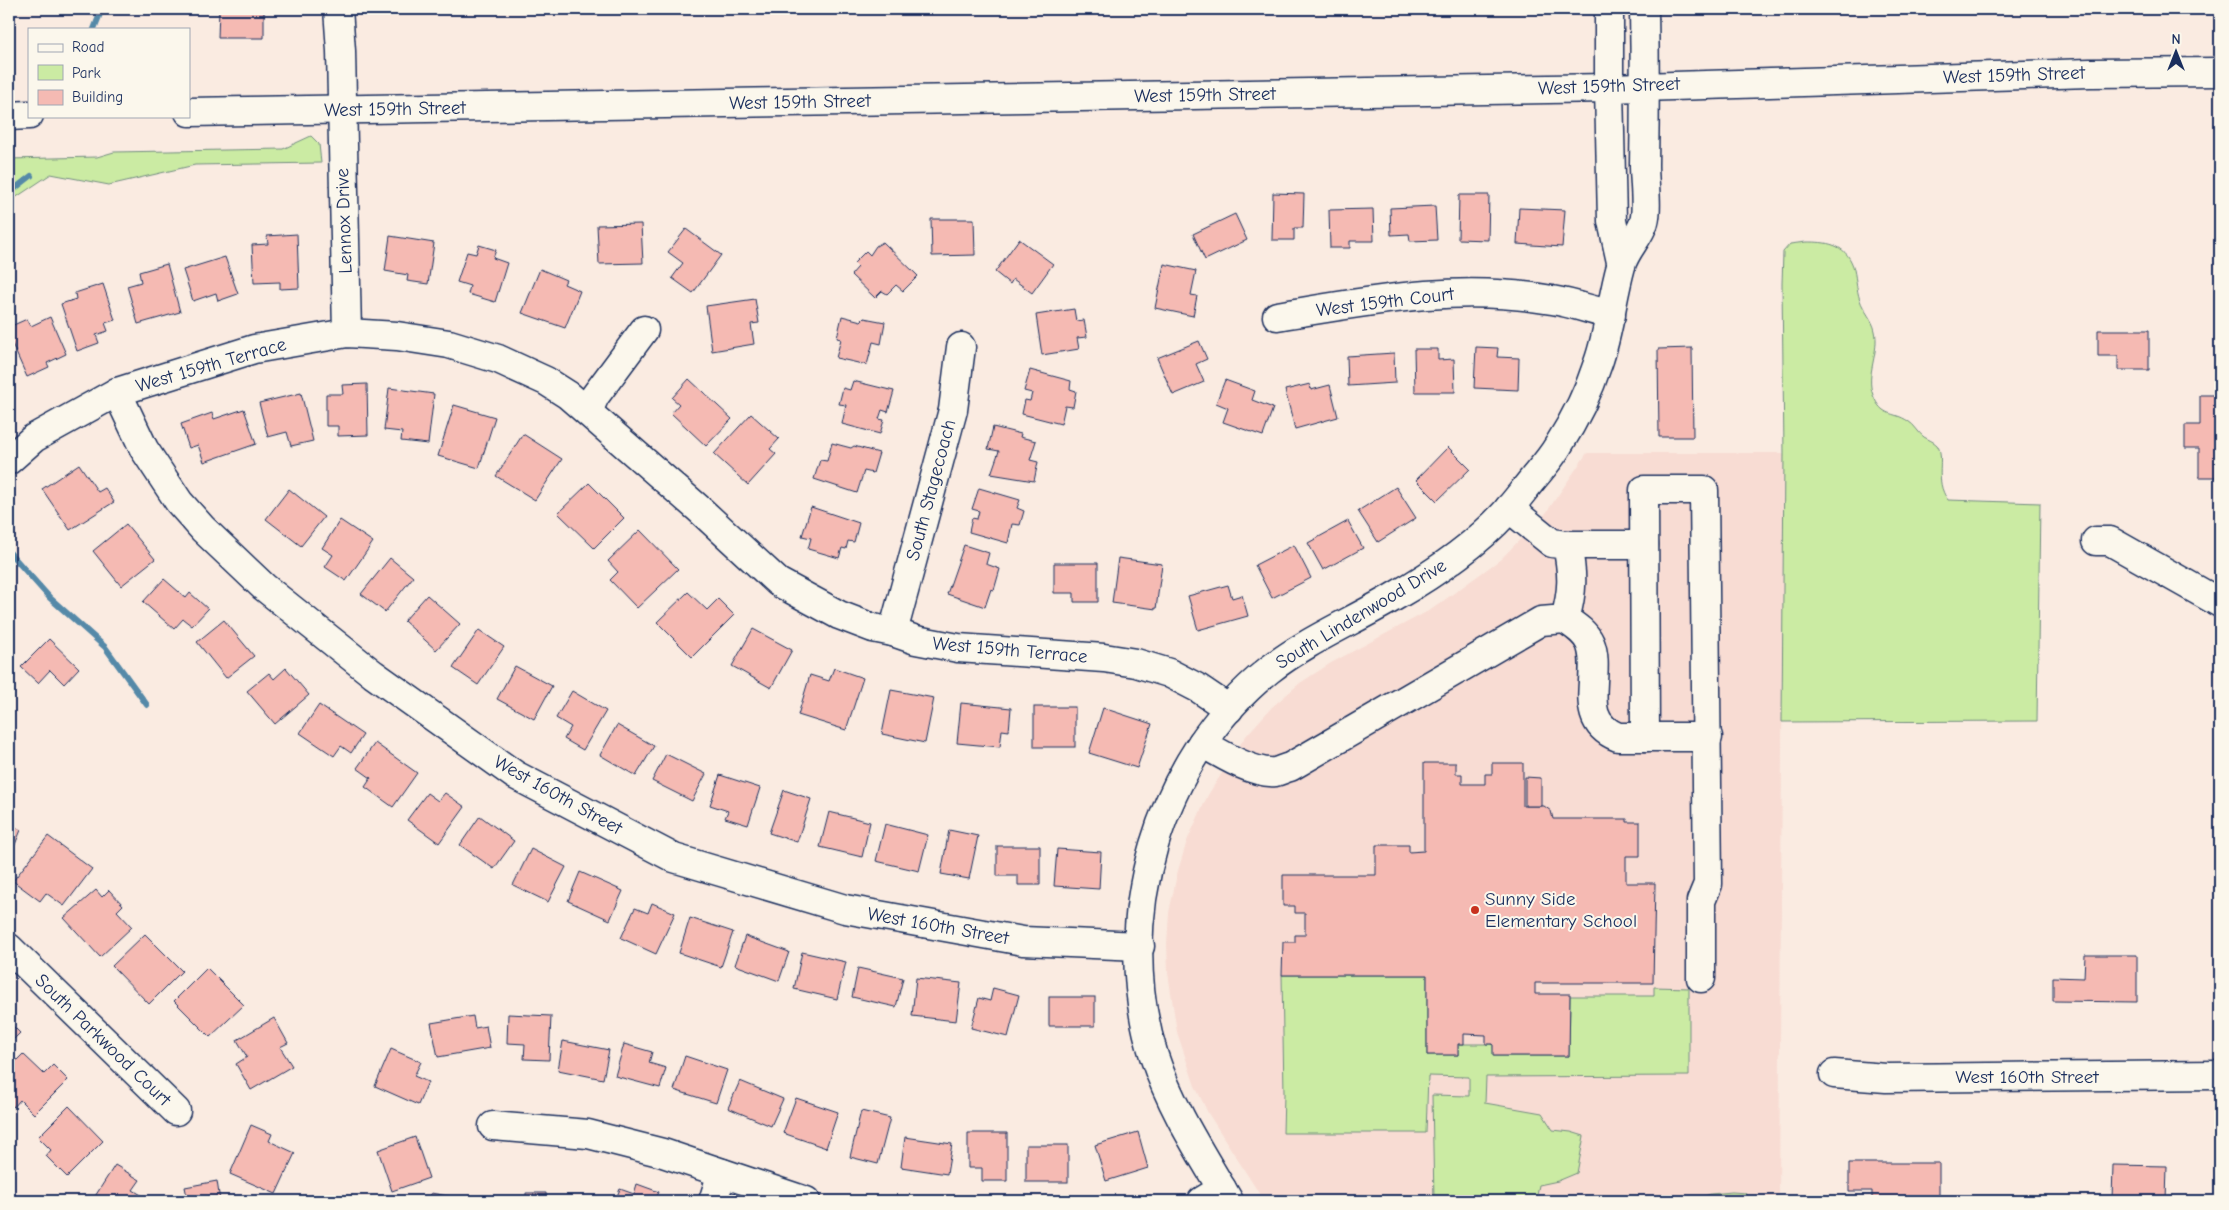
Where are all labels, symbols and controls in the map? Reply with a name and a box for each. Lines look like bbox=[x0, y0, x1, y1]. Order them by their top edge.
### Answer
legend bbox=[28, 28, 190, 118]
north arrow bbox=[2152, 28, 2202, 78]
text: N bbox=[2171, 31, 2181, 48]
text: Road bbox=[72, 38, 104, 56]
street label: West 159th Street bbox=[1943, 62, 2086, 88]
text: Park bbox=[72, 64, 101, 82]
street label: West 159th Street bbox=[1538, 73, 1681, 99]
street label: West 159th Street bbox=[1134, 83, 1277, 107]
text: Building bbox=[72, 88, 123, 106]
street label: West 159th Street bbox=[729, 90, 872, 114]
street label: West 159th Street bbox=[324, 97, 467, 121]
street label: Lennox Drive bbox=[331, 168, 357, 274]
street label: West 159th Court bbox=[1315, 283, 1456, 321]
street label: West 159th Terrace bbox=[133, 333, 289, 397]
street label: South Stagecoach bbox=[902, 417, 960, 563]
street label: South Lindenwood Drive bbox=[1272, 554, 1450, 674]
street label: West 159th Terrace bbox=[932, 632, 1088, 668]
street label: West 160th Street bbox=[490, 751, 626, 840]
place label: Sunny Side Elementary School bbox=[1485, 888, 1637, 932]
street label: West 160th Street bbox=[866, 903, 1011, 949]
marker: Sunny Side Elementary School bbox=[1469, 904, 1481, 916]
street label: South Parkwood Court bbox=[30, 969, 176, 1111]
street label: West 160th Street bbox=[1955, 1066, 2099, 1088]

